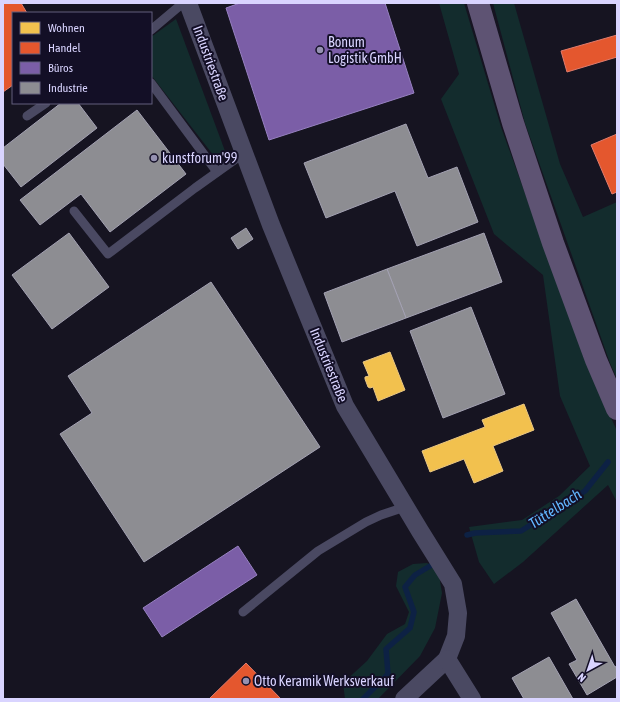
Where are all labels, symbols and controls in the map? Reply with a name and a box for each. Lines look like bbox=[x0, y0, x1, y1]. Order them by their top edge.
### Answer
legend bbox=[12, 12, 152, 104]
text: Wohnen bbox=[48, 21, 85, 35]
street label: Industriestraße bbox=[190, 23, 232, 103]
place label: Bonum Logistik GmbH bbox=[328, 34, 402, 66]
text: Handel bbox=[48, 41, 82, 55]
marker: Bonum Logistik GmbH bbox=[315, 45, 325, 55]
text: Büros bbox=[48, 61, 73, 75]
text: Industrie bbox=[48, 81, 88, 95]
place label: kunstforum'99 bbox=[162, 150, 237, 166]
marker: kunstforum'99 bbox=[149, 153, 159, 163]
street label: Industriestraße bbox=[307, 326, 351, 404]
water label: Tüttelbach bbox=[525, 485, 584, 532]
north arrow bbox=[568, 650, 608, 690]
text: N bbox=[575, 671, 588, 684]
place label: Otto Keramik Werksverkauf bbox=[254, 673, 394, 689]
marker: Otto Keramik Werksverkauf bbox=[241, 676, 251, 686]

